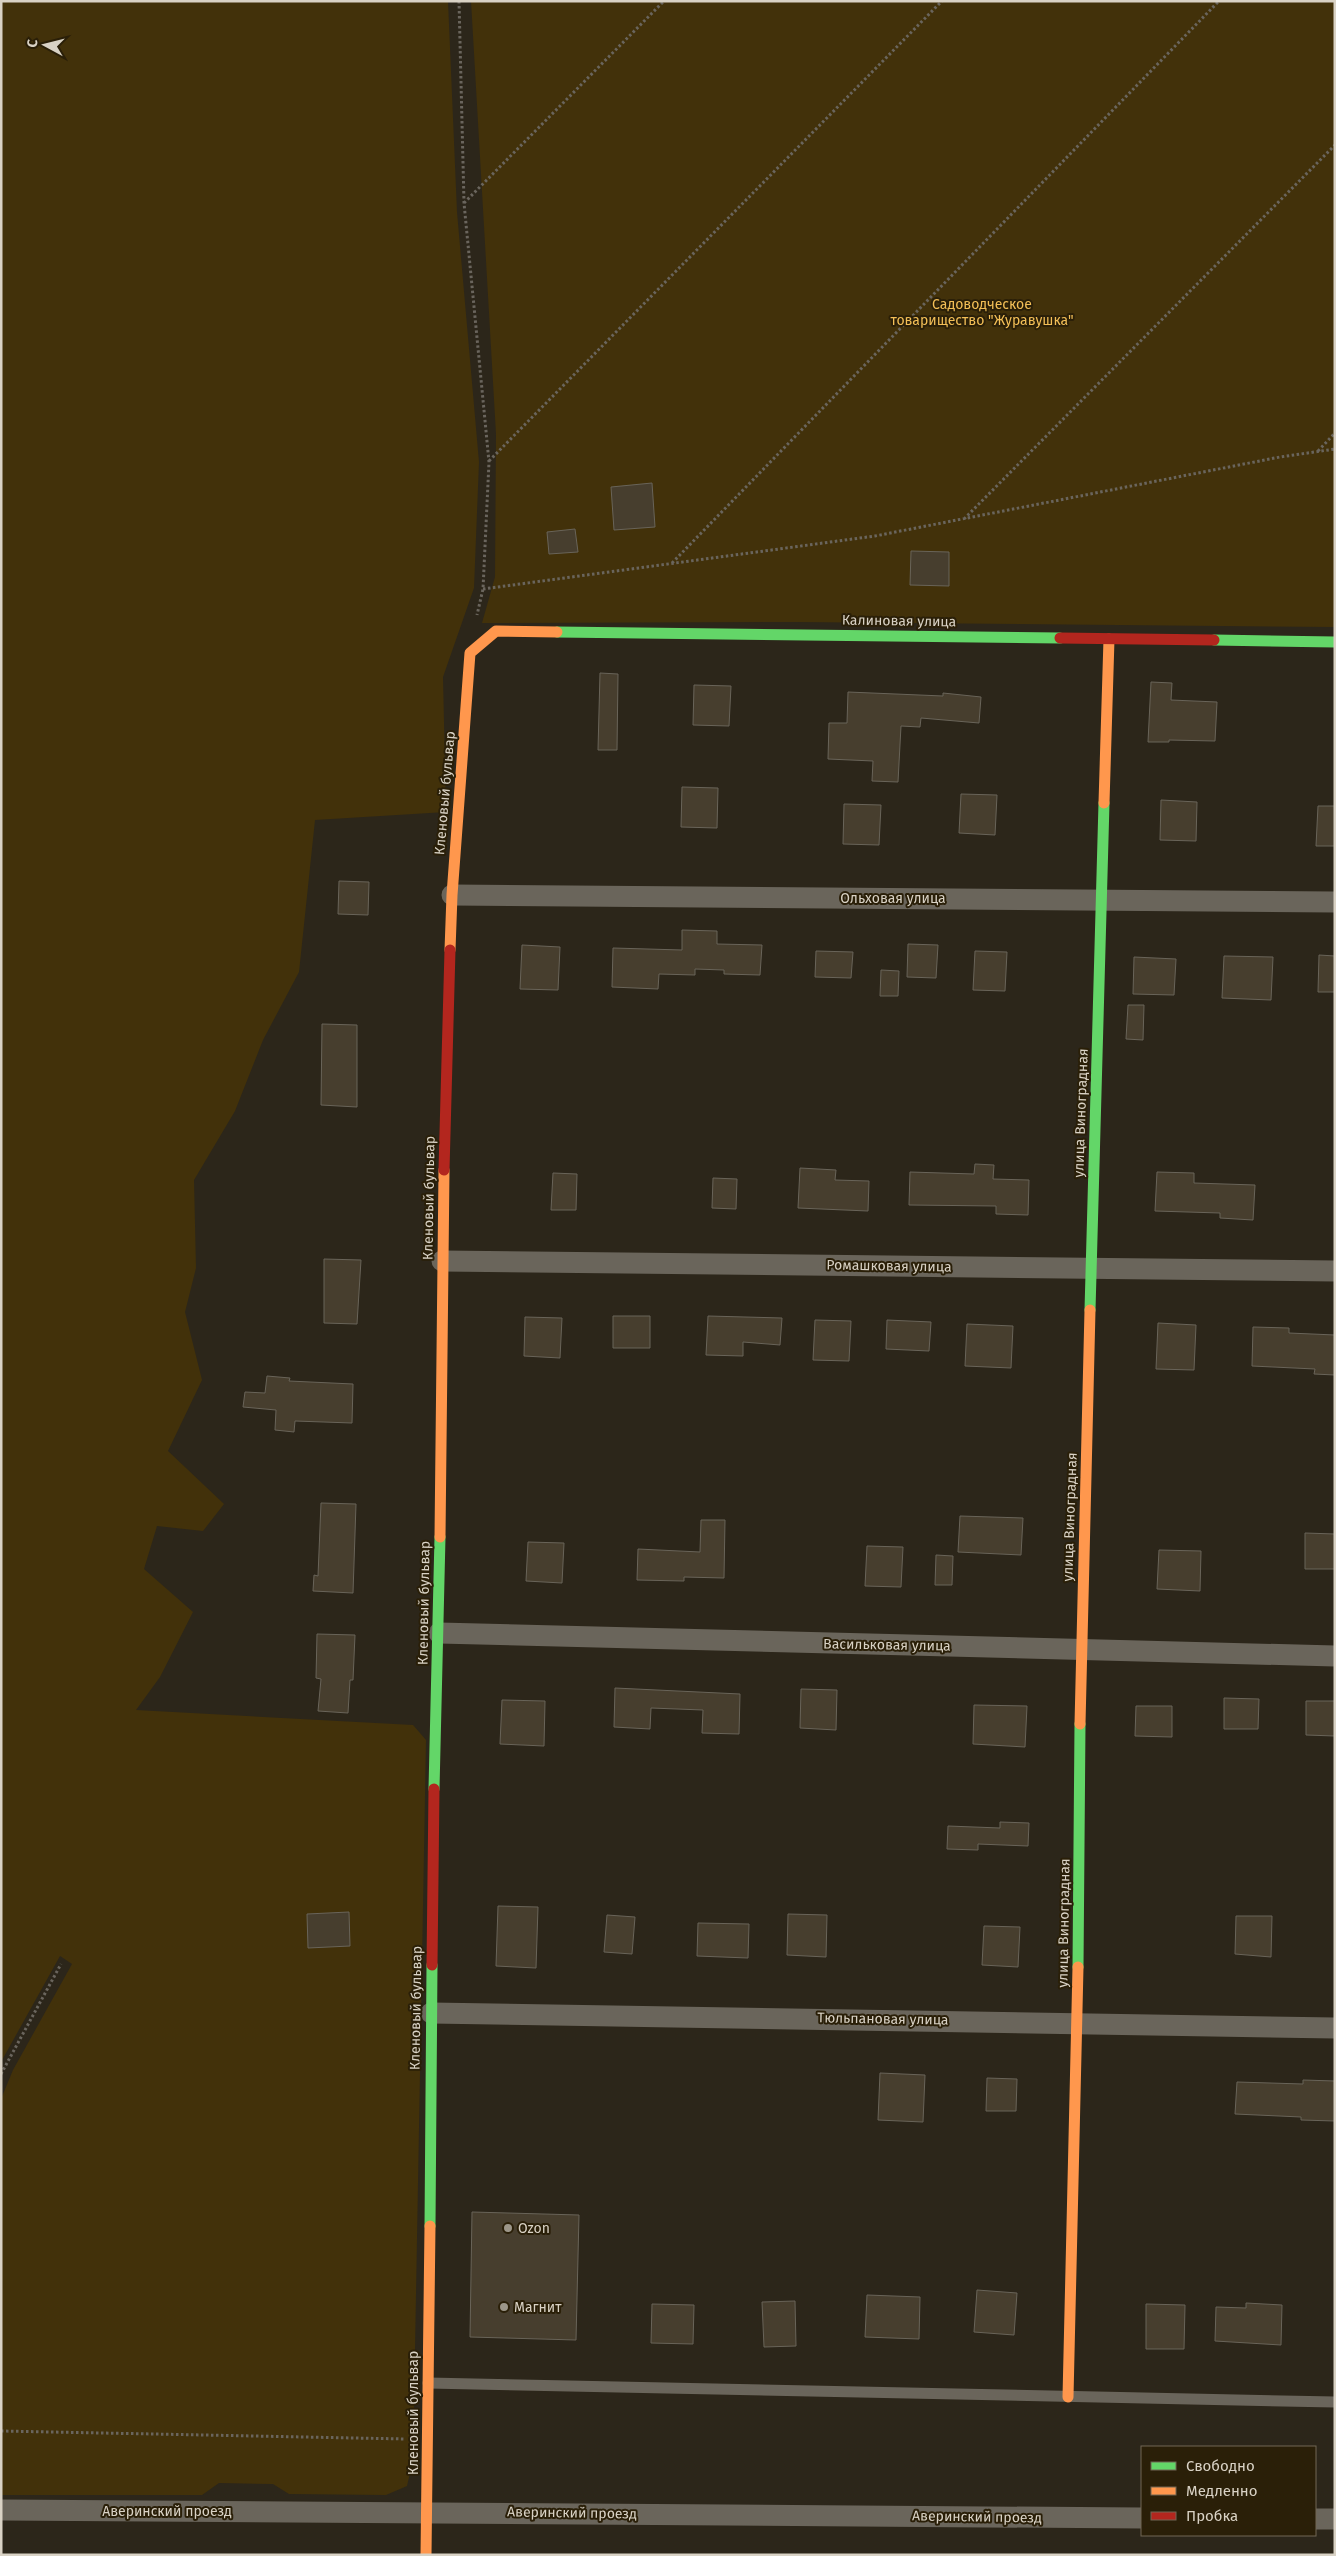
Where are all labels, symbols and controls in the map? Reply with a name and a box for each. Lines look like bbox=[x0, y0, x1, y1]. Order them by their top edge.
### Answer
north arrow bbox=[20, 20, 70, 70]
text: С bbox=[24, 38, 42, 49]
park label: Садоводческое товарищество "Журавушка" bbox=[890, 296, 1074, 329]
street label: Калиновая улица bbox=[842, 612, 956, 630]
street label: Кленовый бульвар bbox=[431, 730, 459, 856]
street label: Ольховая улица bbox=[840, 890, 946, 907]
street label: улица Виноградная bbox=[1070, 1048, 1092, 1178]
street label: Кленовый бульвар bbox=[419, 1136, 439, 1260]
street label: Ромашковая улица bbox=[826, 1256, 952, 1276]
street label: улица Виноградная bbox=[1059, 1452, 1081, 1582]
street label: Кленовый бульвар bbox=[414, 1541, 434, 1665]
street label: Васильковая улица bbox=[823, 1635, 951, 1655]
street label: улица Виноградная bbox=[1054, 1858, 1074, 1988]
street label: Кленовый бульвар bbox=[406, 1946, 426, 2070]
street label: Тюльпановая улица bbox=[817, 2009, 949, 2029]
place label: Ozon bbox=[518, 2220, 550, 2237]
marker: Ozon bbox=[502, 2222, 514, 2234]
place label: Магнит bbox=[514, 2299, 562, 2316]
marker: Магнит bbox=[498, 2301, 510, 2313]
street label: Кленовый бульвар bbox=[405, 2351, 422, 2475]
legend bbox=[1141, 2446, 1316, 2536]
text: Свободно bbox=[1186, 2457, 1255, 2475]
text: Медленно bbox=[1186, 2482, 1258, 2500]
street label: Аверинский проезд bbox=[102, 2503, 232, 2520]
street label: Аверинский проезд bbox=[507, 2503, 637, 2523]
street label: Аверинский проезд bbox=[912, 2507, 1042, 2527]
text: Пробка bbox=[1186, 2507, 1238, 2525]

